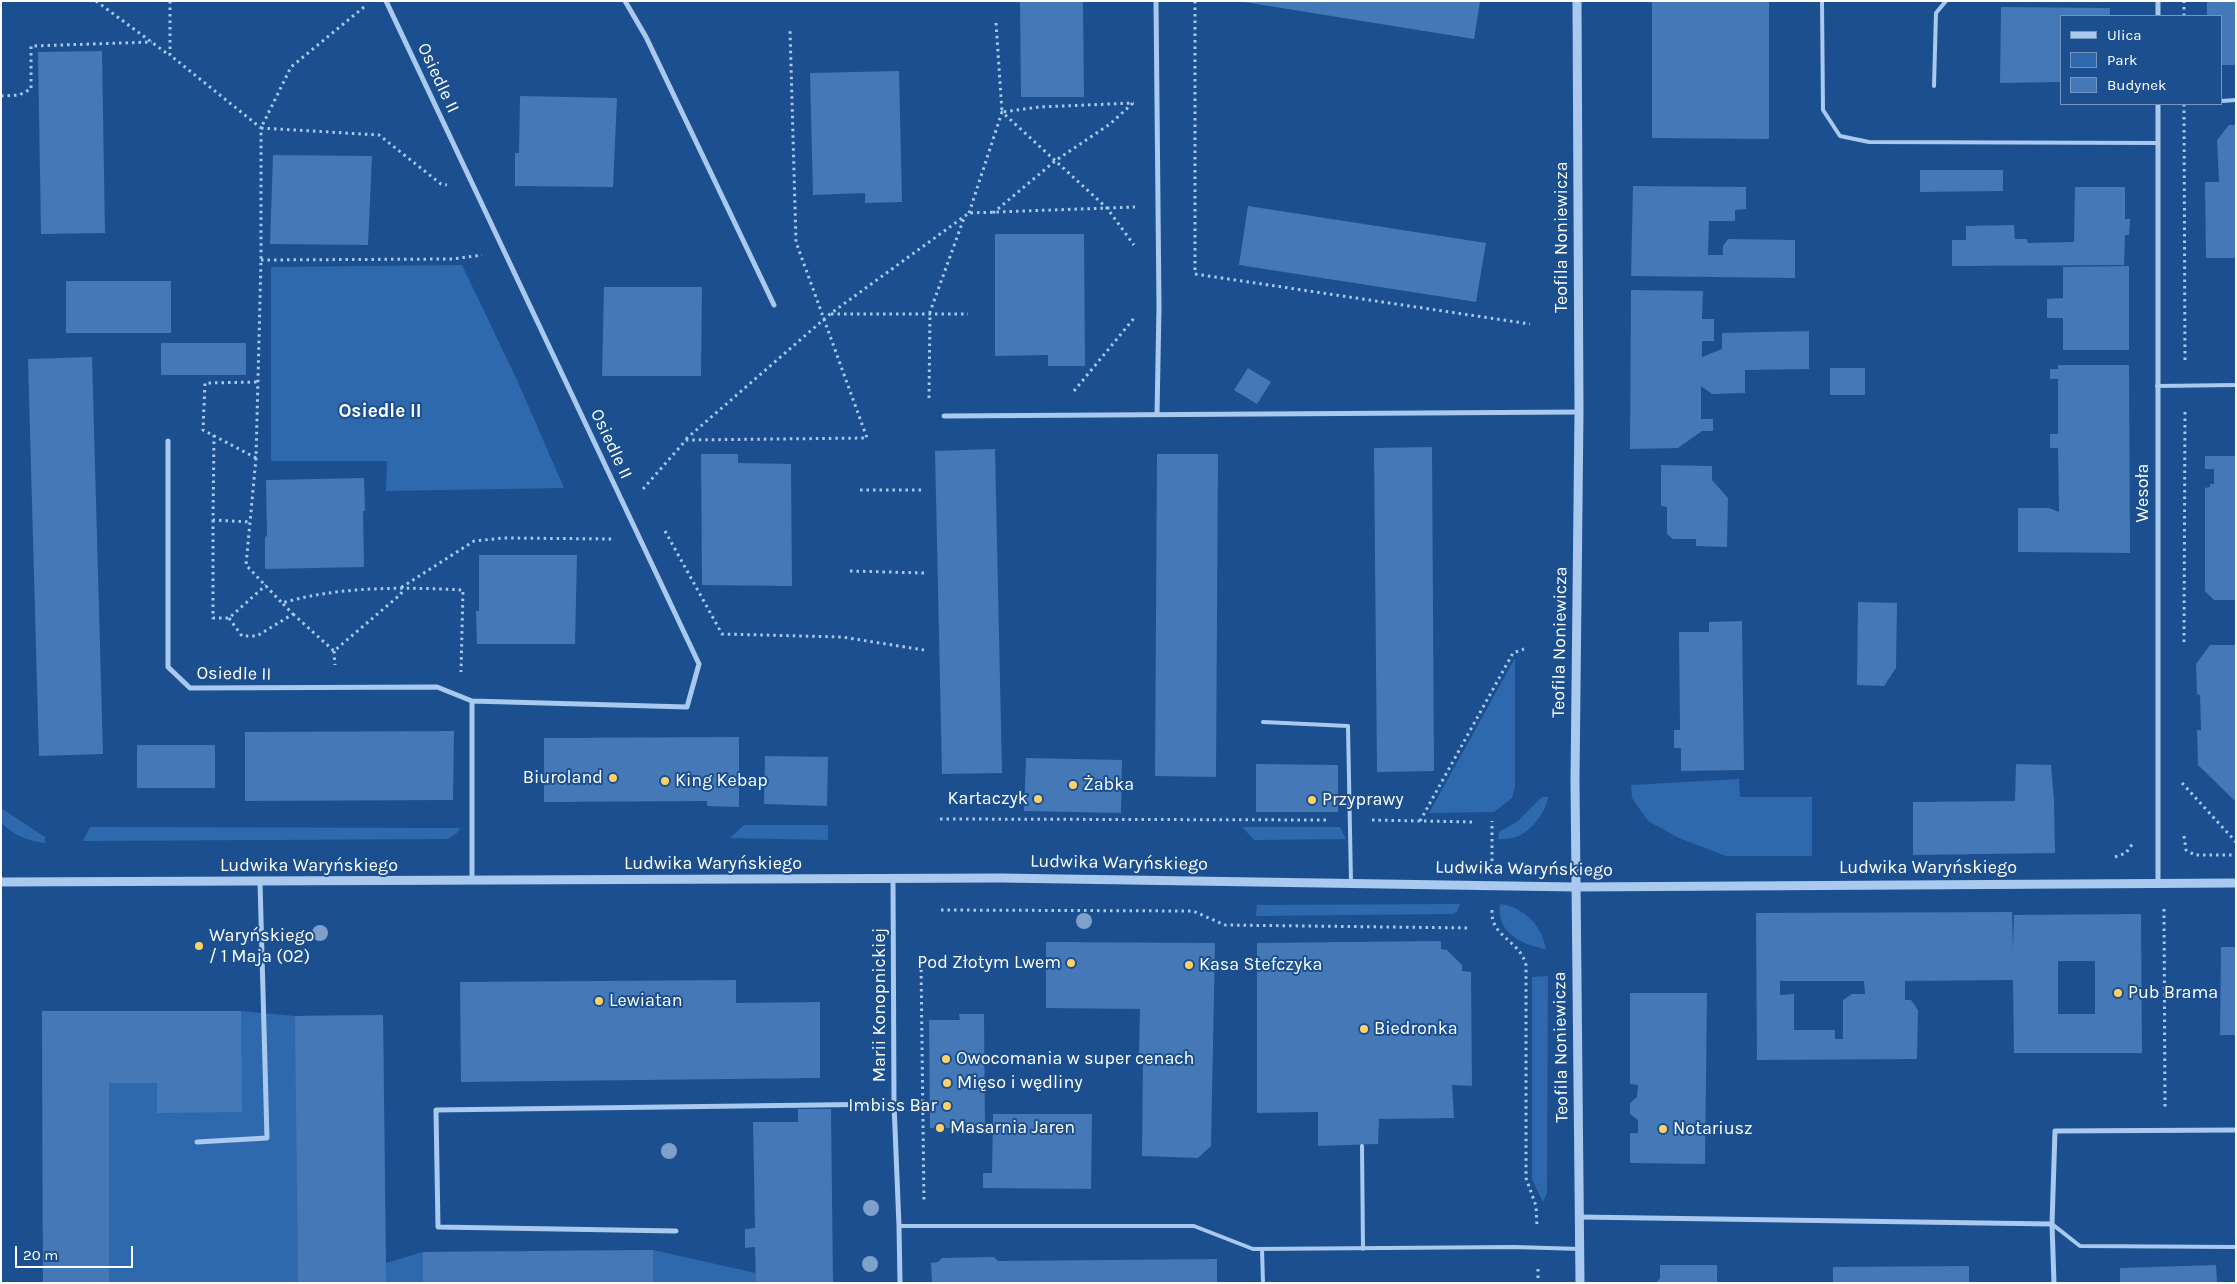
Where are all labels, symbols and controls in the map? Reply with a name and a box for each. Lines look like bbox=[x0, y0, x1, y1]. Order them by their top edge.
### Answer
legend bbox=[2060, 15, 2222, 105]
text: Ulica bbox=[2107, 26, 2141, 44]
street label: Osiedle II bbox=[412, 39, 464, 117]
text: Park bbox=[2107, 51, 2137, 69]
text: Budynek bbox=[2107, 76, 2166, 94]
street label: Teofila Noniewicza bbox=[1551, 161, 1573, 313]
district label: Osiedle II bbox=[338, 401, 422, 423]
street label: Osiedle II bbox=[585, 405, 637, 483]
street label: Wesoła bbox=[2132, 463, 2154, 523]
street label: Teofila Noniewicza bbox=[1548, 566, 1572, 718]
street label: Osiedle II bbox=[196, 663, 272, 685]
place label: Biuroland bbox=[523, 767, 603, 789]
place label: King Kebap bbox=[675, 770, 768, 792]
marker: Biuroland bbox=[607, 772, 619, 784]
place label: Żabka bbox=[1083, 774, 1134, 796]
marker: King Kebap bbox=[659, 775, 671, 787]
marker: Żabka bbox=[1067, 779, 1079, 791]
place label: Kartaczyk bbox=[948, 788, 1028, 810]
place label: Przyprawy bbox=[1322, 789, 1404, 811]
marker: Kartaczyk bbox=[1032, 793, 1044, 805]
marker: Przyprawy bbox=[1306, 794, 1318, 806]
street label: Ludwika Waryńskiego bbox=[1030, 851, 1208, 875]
street label: Ludwika Waryńskiego bbox=[624, 853, 802, 875]
street label: Ludwika Waryńskiego bbox=[220, 855, 398, 877]
street label: Ludwika Waryńskiego bbox=[1435, 857, 1613, 881]
street label: Ludwika Waryńskiego bbox=[1839, 857, 2017, 879]
place label: Waryńskiego / 1 Maja (02) bbox=[209, 925, 314, 968]
street label: Marii Konopnickiej bbox=[869, 928, 891, 1082]
marker: Waryńskiego / 1 Maja (02) bbox=[193, 940, 205, 952]
place label: Pod Złotym Lwem bbox=[917, 952, 1061, 974]
place label: Kasa Stefczyka bbox=[1199, 954, 1323, 976]
marker: Pod Złotym Lwem bbox=[1065, 957, 1077, 969]
marker: Kasa Stefczyka bbox=[1183, 959, 1195, 971]
street label: Teofila Noniewicza bbox=[1549, 971, 1573, 1123]
place label: Pub Brama bbox=[2128, 982, 2218, 1004]
marker: Pub Brama bbox=[2112, 987, 2124, 999]
place label: Lewiatan bbox=[609, 990, 683, 1012]
marker: Lewiatan bbox=[593, 995, 605, 1007]
place label: Biedronka bbox=[1374, 1018, 1458, 1040]
marker: Biedronka bbox=[1358, 1023, 1370, 1035]
place label: Owocomania w super cenach bbox=[956, 1048, 1194, 1070]
marker: Owocomania w super cenach bbox=[940, 1053, 952, 1065]
place label: Mięso i wędliny bbox=[957, 1072, 1083, 1094]
marker: Mięso i wędliny bbox=[941, 1077, 953, 1089]
place label: Imbiss Bar bbox=[848, 1095, 937, 1117]
marker: Imbiss Bar bbox=[941, 1100, 953, 1112]
place label: Masarnia Jaren bbox=[950, 1117, 1075, 1139]
place label: Notariusz bbox=[1673, 1118, 1753, 1140]
marker: Masarnia Jaren bbox=[934, 1122, 946, 1134]
marker: Notariusz bbox=[1657, 1123, 1669, 1135]
scale bar bbox=[18, 1236, 135, 1268]
text: 20 m bbox=[23, 1246, 58, 1264]

